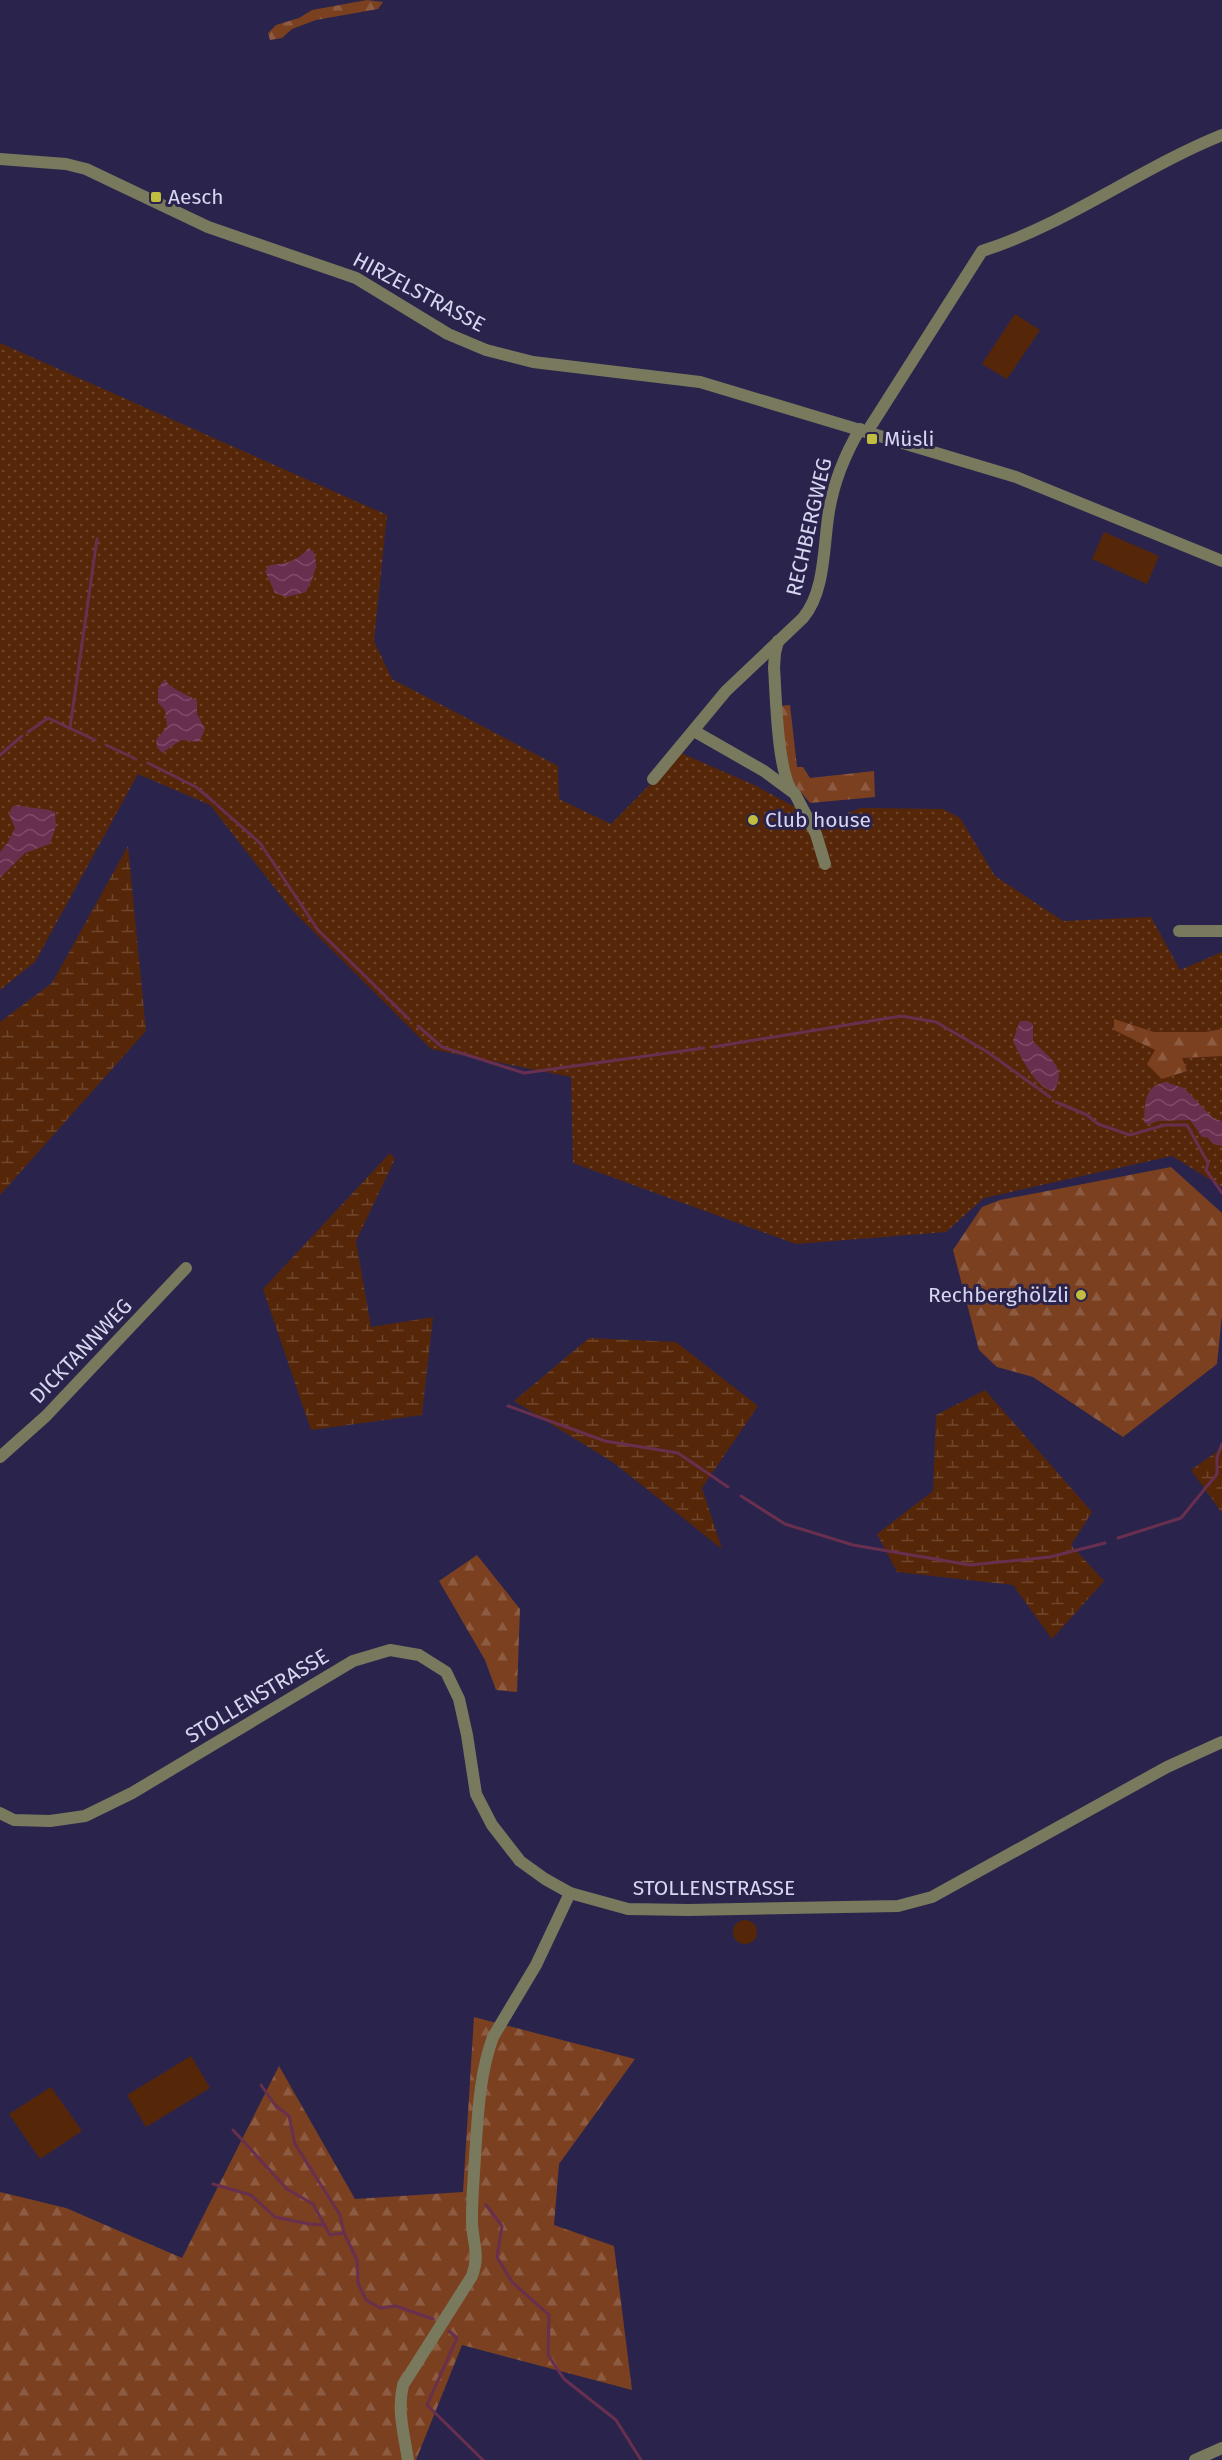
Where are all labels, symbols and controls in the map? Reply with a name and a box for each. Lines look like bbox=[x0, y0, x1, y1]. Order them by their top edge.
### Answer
place label: Aesch bbox=[168, 184, 224, 210]
marker: Aesch bbox=[149, 190, 163, 204]
street label: HIRZELSTRASSE bbox=[349, 246, 489, 338]
place label: Müsli bbox=[884, 426, 934, 452]
marker: Müsli bbox=[865, 432, 879, 446]
street label: RECHBERGWEG bbox=[780, 455, 838, 599]
place label: Club house bbox=[765, 807, 871, 833]
marker: Club house bbox=[746, 813, 760, 827]
place label: Rechberghölzli bbox=[928, 1282, 1069, 1308]
marker: Rechberghölzli bbox=[1074, 1288, 1088, 1302]
street label: DICKTANNWEG bbox=[24, 1293, 138, 1409]
street label: STOLLENSTRASSE bbox=[181, 1643, 333, 1749]
street label: STOLLENSTRASSE bbox=[633, 1875, 795, 1901]

